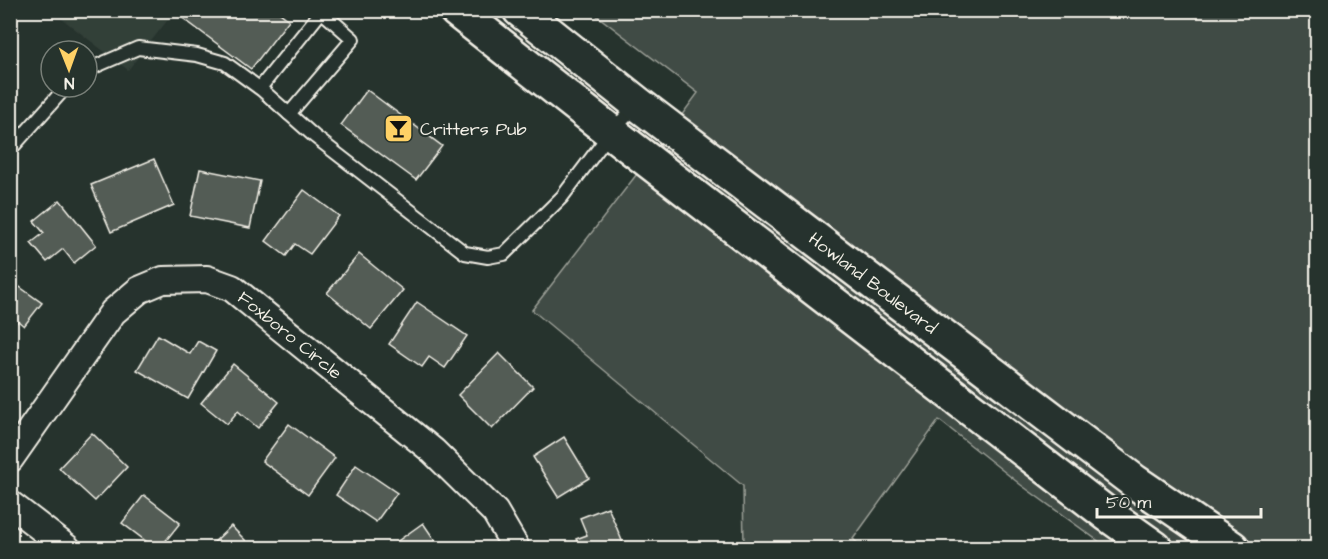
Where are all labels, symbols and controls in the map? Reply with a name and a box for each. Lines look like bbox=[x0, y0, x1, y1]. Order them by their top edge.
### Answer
north arrow bbox=[39, 39, 99, 99]
text: N bbox=[64, 72, 74, 94]
bar icon: Critters Pub bbox=[383, 113, 415, 145]
place label: Critters Pub bbox=[420, 117, 527, 142]
street label: Howland Boulevard bbox=[803, 227, 942, 340]
street label: Foxboro Circle bbox=[232, 285, 347, 386]
scale bar bbox=[1097, 481, 1260, 519]
text: 50 m bbox=[1106, 490, 1151, 515]

